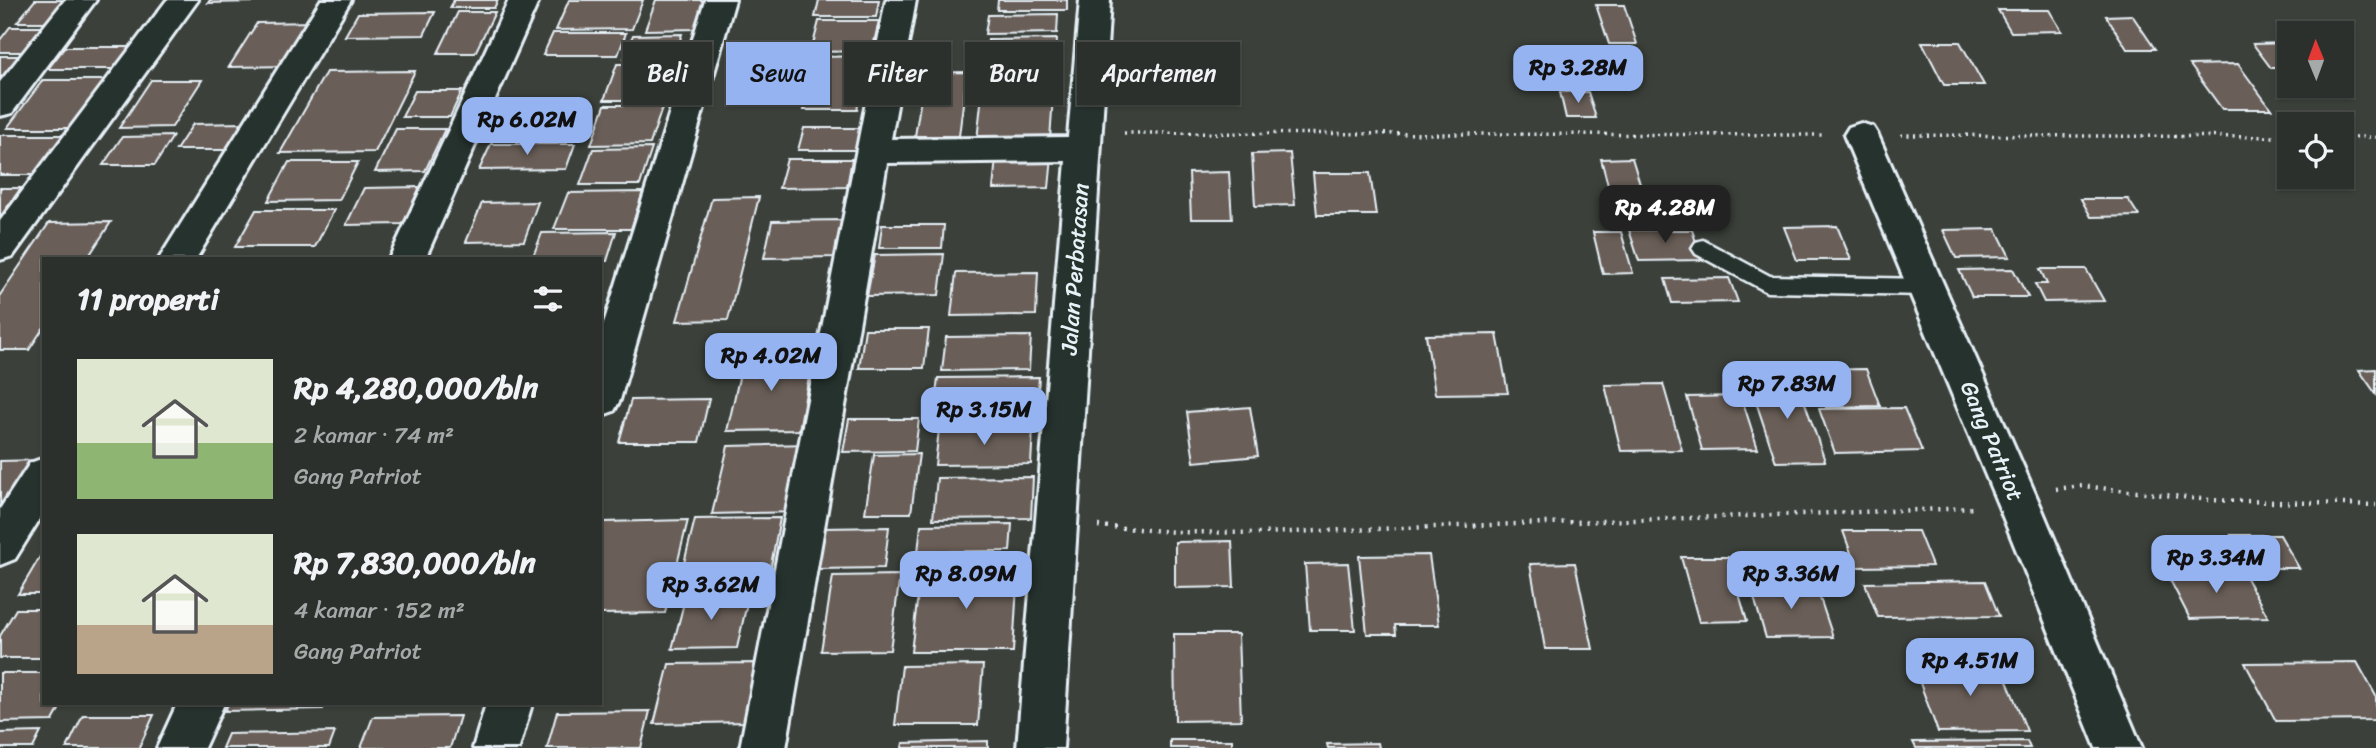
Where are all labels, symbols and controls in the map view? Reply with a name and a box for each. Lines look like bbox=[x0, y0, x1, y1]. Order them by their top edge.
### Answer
north arrow bbox=[2277, 21, 2354, 98]
map controls bbox=[2277, 21, 2354, 189]
chip: Beli bbox=[623, 42, 712, 105]
chip: Sewa bbox=[726, 42, 830, 105]
chip: Filter bbox=[844, 42, 951, 105]
chip: Baru bbox=[965, 42, 1063, 105]
chip: Apartemen bbox=[1077, 42, 1240, 105]
pin: Rp 3.28M bbox=[1506, 46, 1650, 105]
text: Rp 3.28M bbox=[1529, 47, 1627, 88]
pin: Rp 6.02M bbox=[455, 97, 599, 157]
text: Rp 6.02M bbox=[478, 99, 576, 140]
button: locate bbox=[2277, 112, 2354, 189]
street label: Jalan Perbatasan bbox=[1048, 182, 1101, 357]
pin: Rp 4.28M bbox=[1593, 186, 1737, 245]
text: Rp 4.28M bbox=[1615, 187, 1715, 228]
text: 11 properti bbox=[77, 272, 219, 326]
icon: filters bbox=[529, 280, 567, 318]
pin: Rp 4.02M bbox=[699, 334, 843, 393]
text: Rp 4.02M bbox=[721, 335, 821, 376]
text: Rp 4,280,000/bln bbox=[294, 361, 538, 415]
pin: Rp 7.83M bbox=[1715, 362, 1859, 421]
text: Rp 7.83M bbox=[1738, 363, 1836, 404]
street label: Gang Patriot bbox=[1948, 374, 2036, 508]
icon: home bbox=[133, 387, 217, 471]
pin: Rp 3.15M bbox=[912, 388, 1056, 447]
text: Rp 3.15M bbox=[937, 389, 1031, 430]
text: 2 kamar · 74 m² bbox=[294, 415, 454, 456]
text: Gang Patriot bbox=[294, 456, 422, 497]
text: Rp 7,830,000/bln bbox=[294, 536, 536, 590]
pin: Rp 3.34M bbox=[2144, 536, 2288, 595]
text: Rp 3.34M bbox=[2167, 537, 2265, 578]
pin: Rp 8.09M bbox=[894, 552, 1038, 611]
pin: Rp 3.36M bbox=[1719, 552, 1863, 611]
text: Rp 8.09M bbox=[916, 553, 1016, 594]
text: Rp 3.36M bbox=[1743, 553, 1839, 594]
icon: home bbox=[133, 562, 217, 646]
pin: Rp 3.62M bbox=[639, 562, 783, 622]
text: Rp 3.62M bbox=[663, 564, 759, 605]
text: 4 kamar · 152 m² bbox=[294, 590, 465, 631]
text: Gang Patriot bbox=[294, 631, 422, 672]
pin: Rp 4.51M bbox=[1898, 638, 2042, 698]
text: Rp 4.51M bbox=[1922, 640, 2018, 681]

